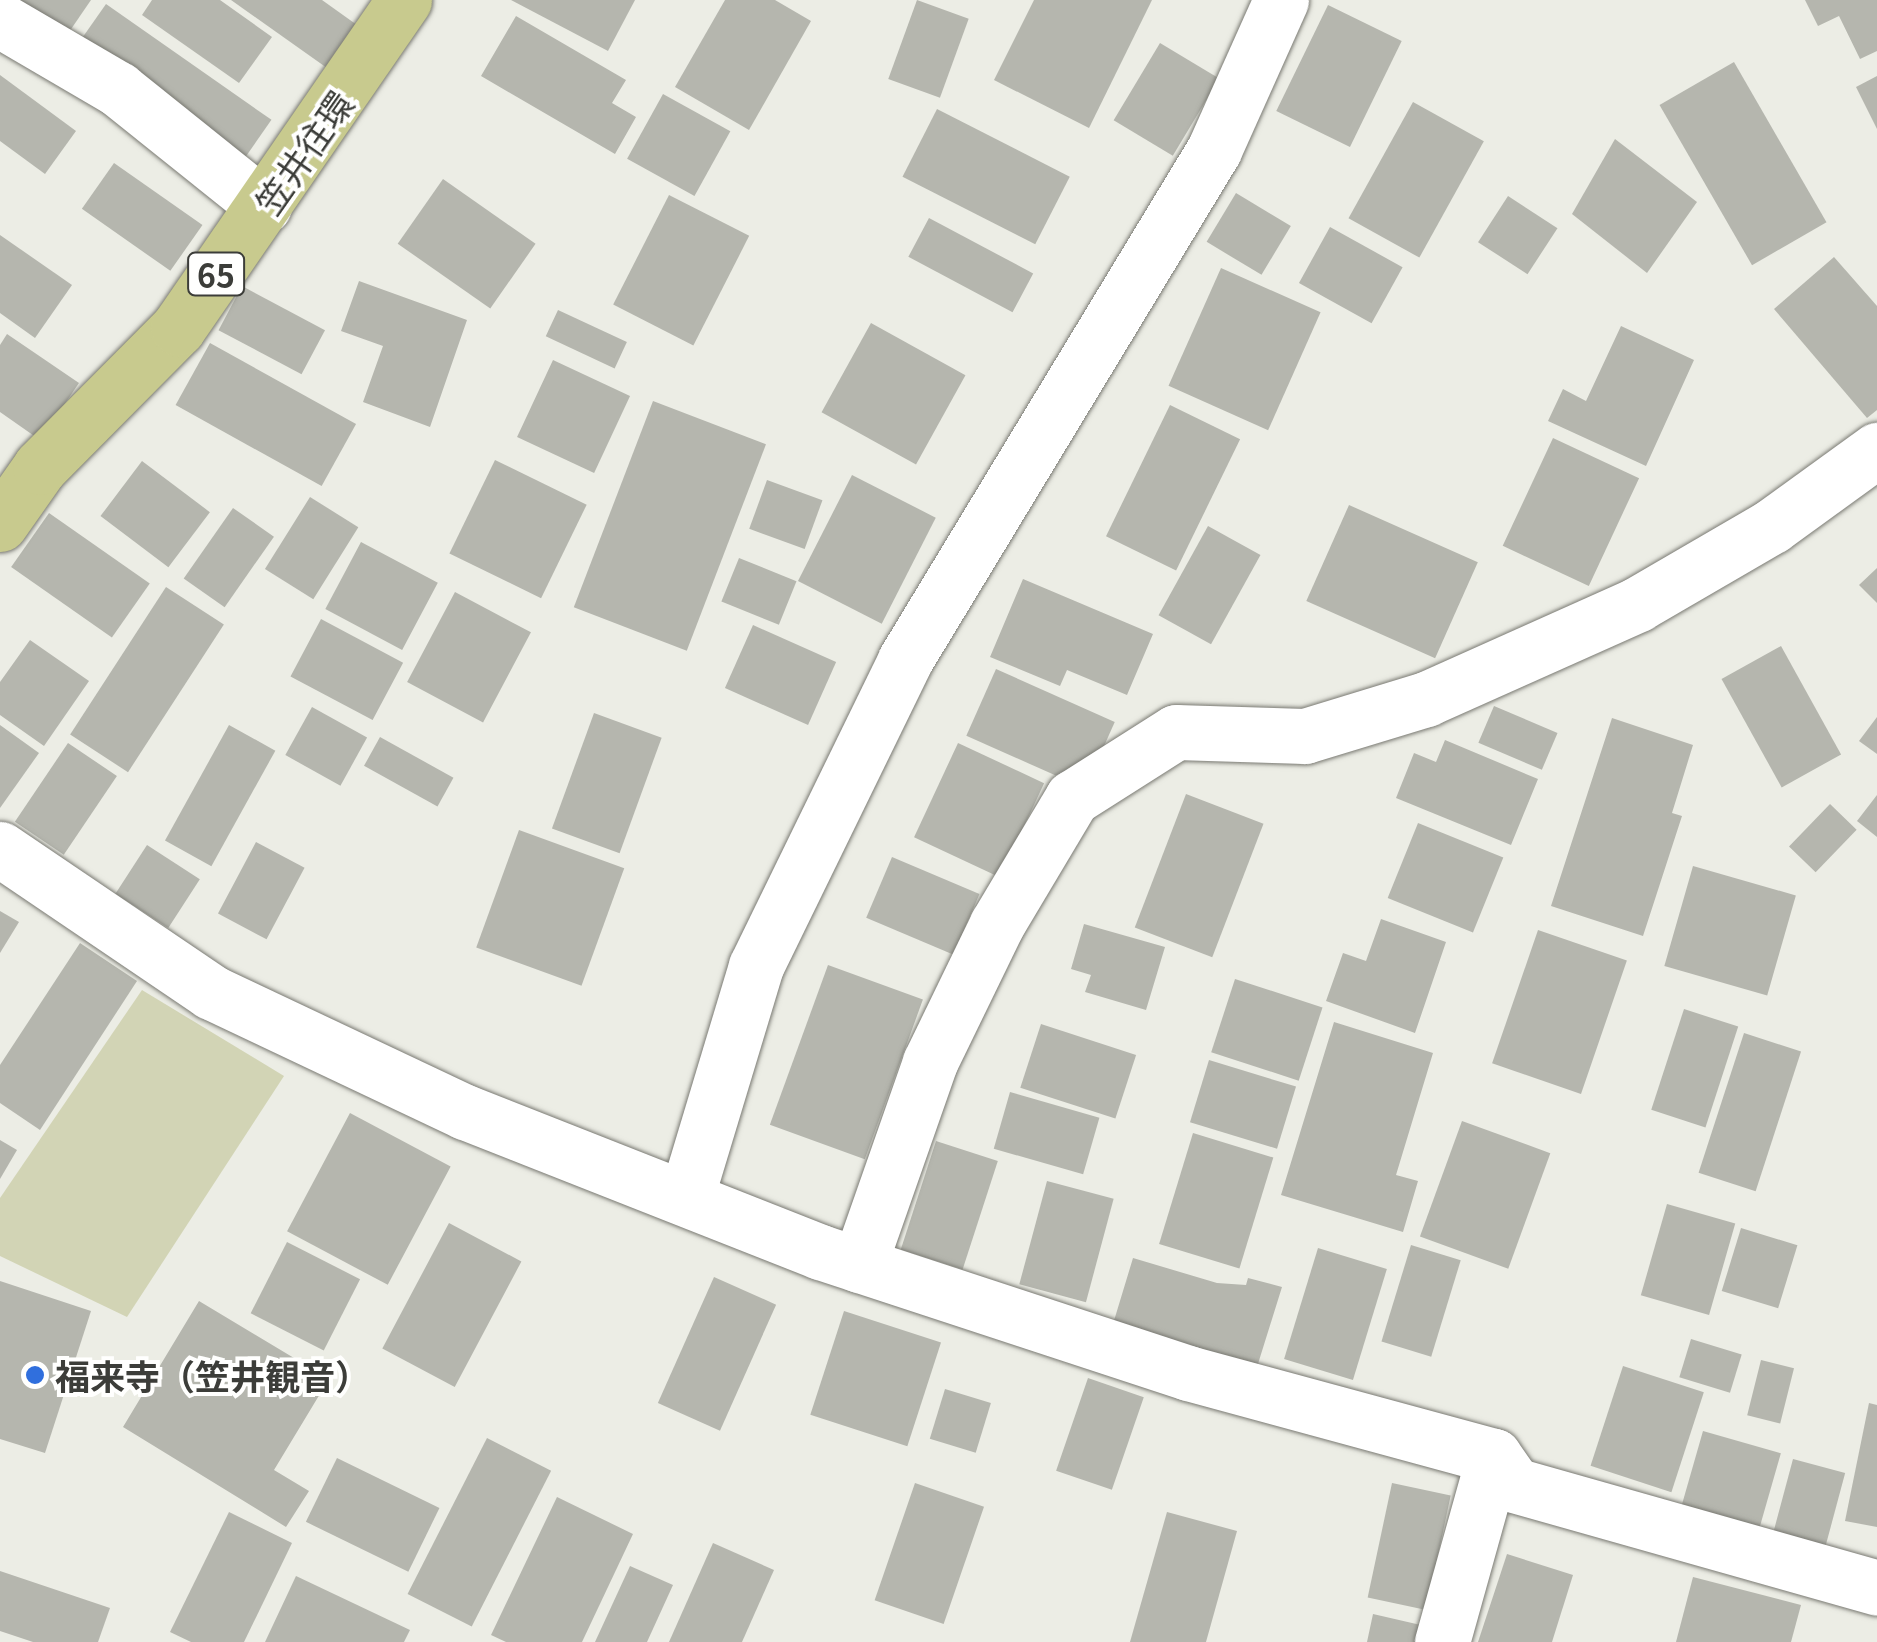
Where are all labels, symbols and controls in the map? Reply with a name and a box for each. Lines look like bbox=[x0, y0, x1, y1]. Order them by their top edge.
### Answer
street label: 笠井往環 bbox=[246, 83, 360, 221]
road number: 65 bbox=[186, 247, 246, 301]
place label: 福来寺（笠井観音） bbox=[55, 1354, 370, 1396]
marker: 福来寺（笠井観音） bbox=[24, 1364, 46, 1386]

